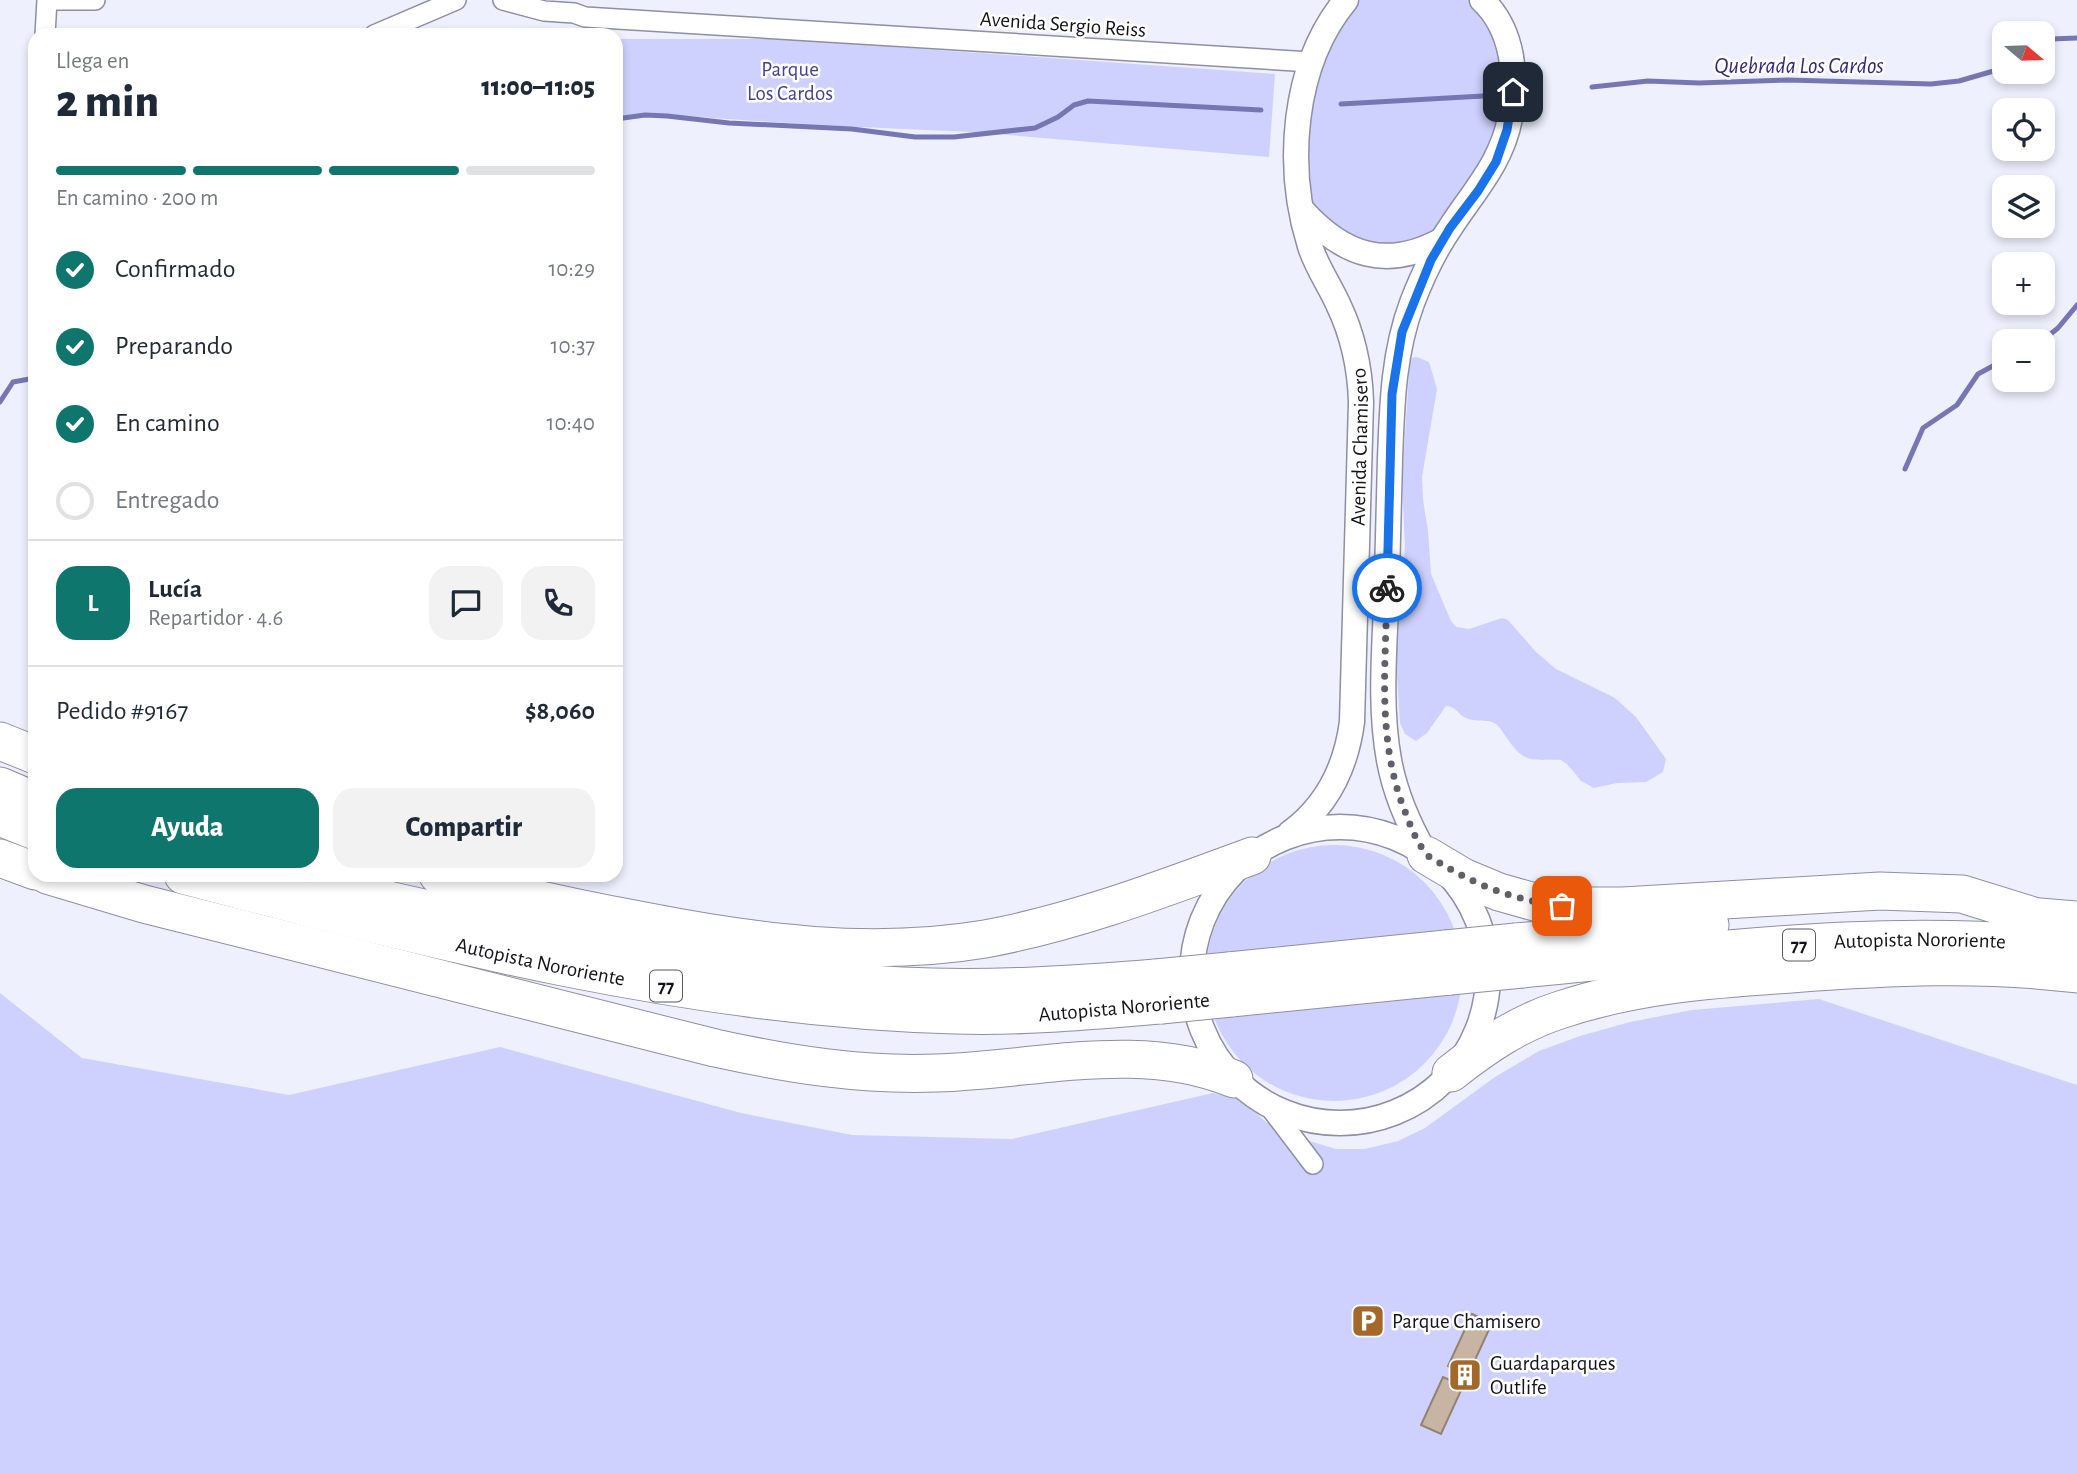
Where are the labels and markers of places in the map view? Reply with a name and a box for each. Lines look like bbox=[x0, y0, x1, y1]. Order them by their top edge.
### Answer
pin bbox=[1483, 62, 1543, 122]
pin bbox=[1532, 876, 1592, 936]
parking icon: Parque Chamisero bbox=[1349, 1302, 1387, 1340]
place label: Parque Chamisero bbox=[1392, 1311, 1541, 1332]
place label: Guardaparques Outlife bbox=[1490, 1353, 1616, 1398]
building icon: Guardaparques Outlife bbox=[1446, 1356, 1484, 1394]

